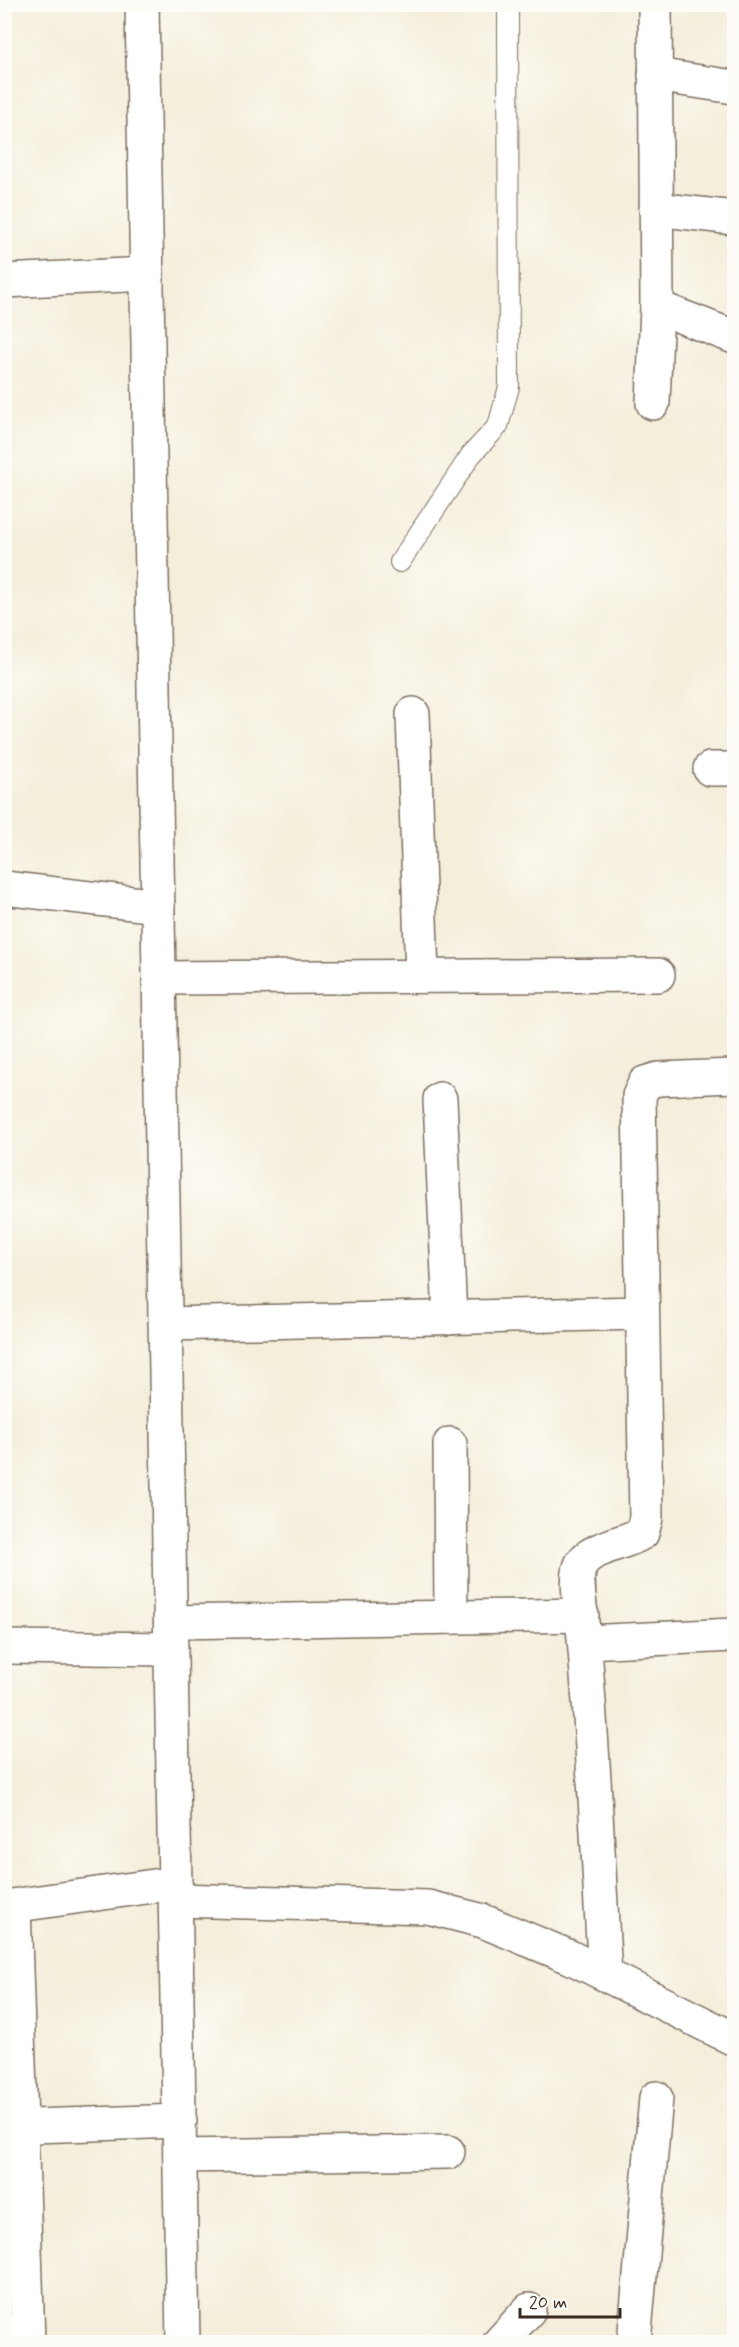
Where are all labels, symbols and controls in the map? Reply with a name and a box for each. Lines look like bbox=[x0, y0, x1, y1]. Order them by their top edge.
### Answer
scale bar bbox=[520, 2281, 620, 2319]
text: 20 m bbox=[529, 2291, 567, 2315]

